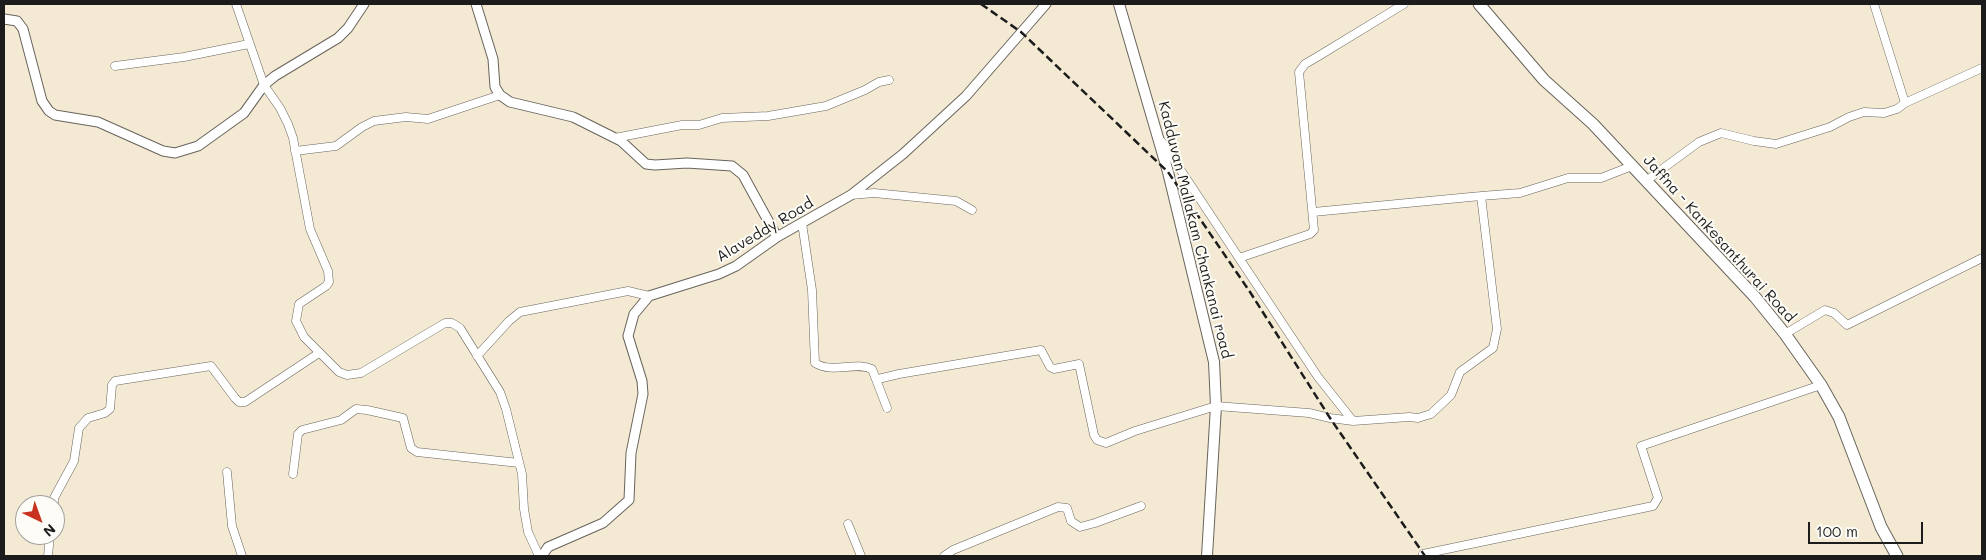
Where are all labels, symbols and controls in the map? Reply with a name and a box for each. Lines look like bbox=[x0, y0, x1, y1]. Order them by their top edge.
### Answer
street label: Kadduvan Mallakam Chankanai road bbox=[1154, 99, 1236, 361]
street label: Jaffna - Kankesanthurai Road bbox=[1639, 152, 1799, 326]
street label: Alaveddy Road bbox=[713, 194, 817, 266]
north arrow bbox=[15, 495, 65, 545]
scale bar bbox=[1811, 512, 1926, 544]
text: N bbox=[39, 520, 60, 541]
text: 100 m bbox=[1816, 521, 1858, 541]

